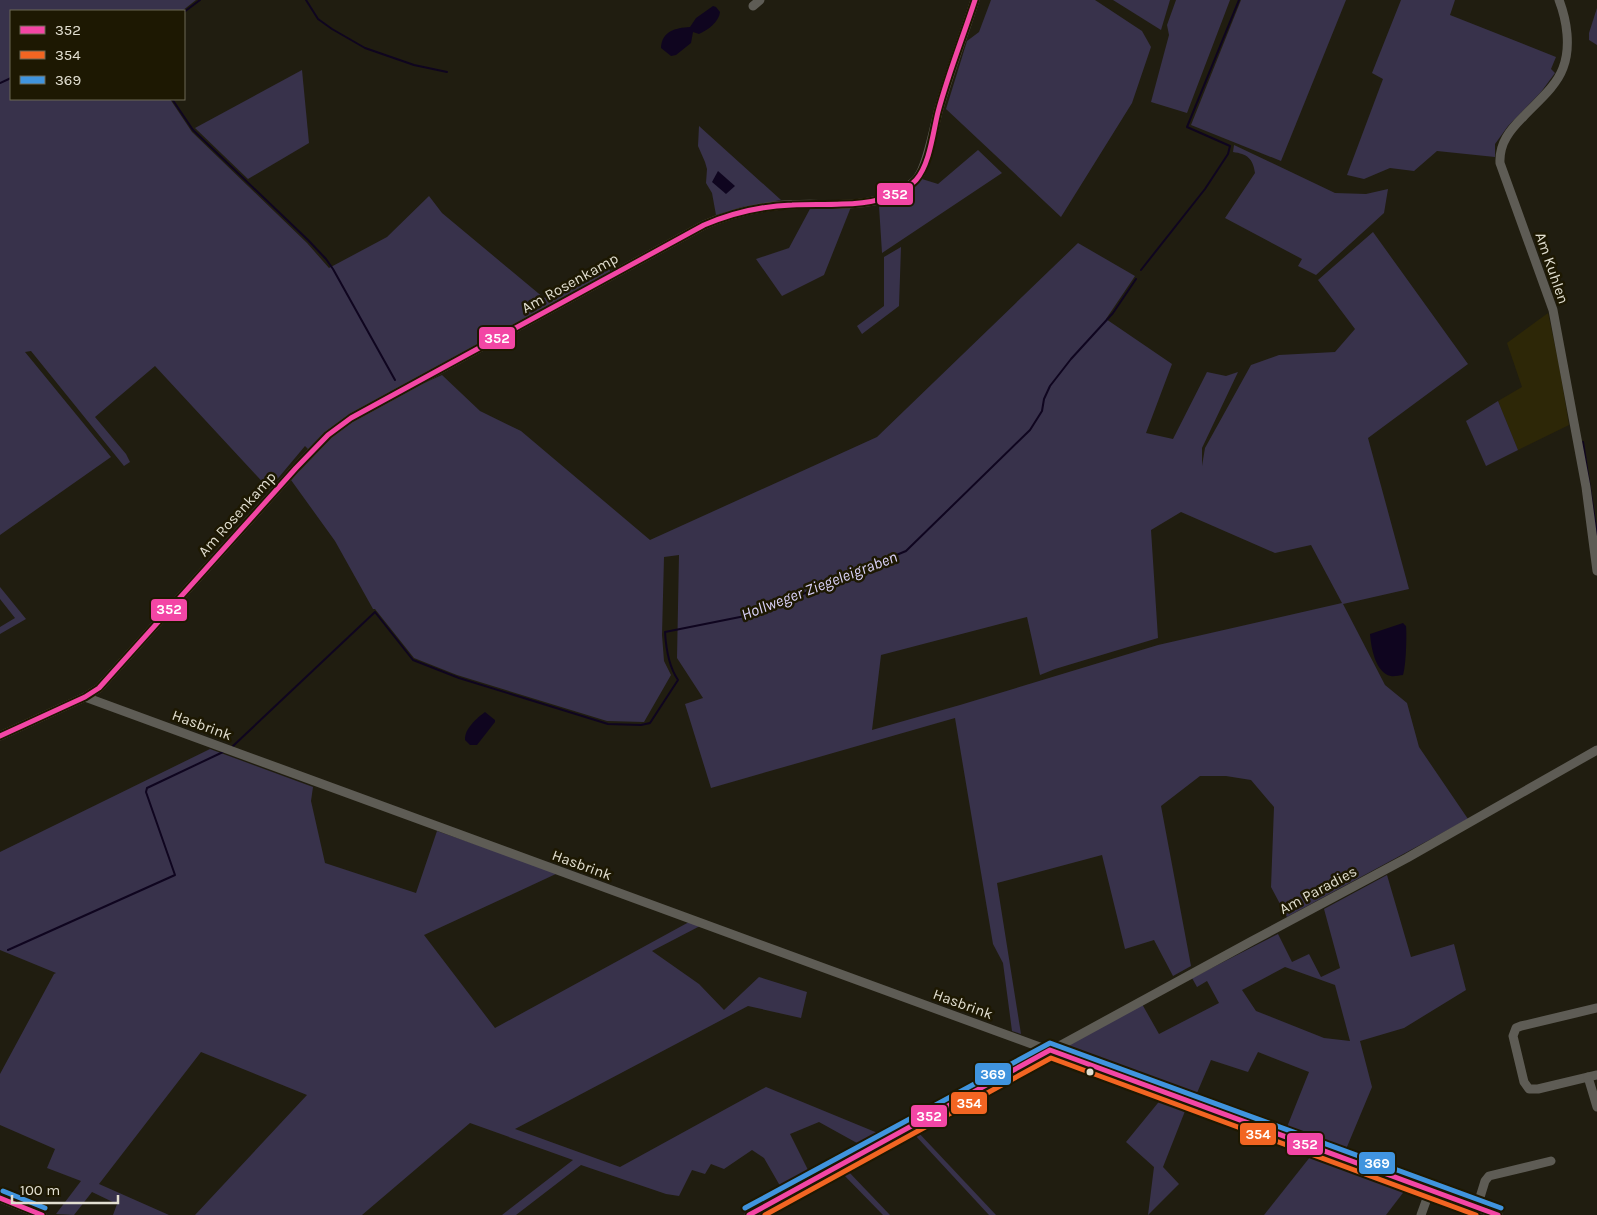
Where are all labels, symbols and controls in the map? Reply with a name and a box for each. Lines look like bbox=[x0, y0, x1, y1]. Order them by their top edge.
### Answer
legend bbox=[10, 10, 185, 100]
text: 352 bbox=[55, 21, 81, 39]
text: 354 bbox=[55, 46, 81, 64]
text: 369 bbox=[55, 71, 81, 89]
line badge: 352 bbox=[876, 182, 914, 206]
text: 352 bbox=[882, 186, 908, 203]
street label: Am Kuhlen bbox=[1531, 230, 1573, 306]
street label: Am Rosenkamp bbox=[519, 249, 621, 317]
line badge: 352 bbox=[478, 326, 516, 350]
text: 352 bbox=[484, 330, 510, 347]
street label: Am Rosenkamp bbox=[194, 468, 280, 560]
water label: Hollweger Ziegeleigraben bbox=[738, 547, 900, 624]
line badge: 352 bbox=[150, 598, 188, 622]
text: 352 bbox=[156, 601, 182, 618]
street label: Hasbrink bbox=[170, 706, 234, 744]
street label: Hasbrink bbox=[550, 846, 614, 884]
street label: Am Paradies bbox=[1276, 862, 1360, 918]
street label: Hasbrink bbox=[931, 985, 995, 1023]
line badge: 369 bbox=[974, 1062, 1012, 1086]
text: 369 bbox=[980, 1066, 1006, 1083]
unlabelled marker bbox=[1085, 1067, 1095, 1077]
line badge: 354 bbox=[950, 1091, 988, 1115]
text: 354 bbox=[956, 1095, 982, 1112]
line badge: 352 bbox=[910, 1104, 948, 1128]
text: 352 bbox=[916, 1108, 942, 1125]
line badge: 354 bbox=[1239, 1122, 1277, 1146]
text: 354 bbox=[1245, 1126, 1271, 1143]
line badge: 352 bbox=[1286, 1132, 1324, 1156]
text: 352 bbox=[1292, 1136, 1318, 1153]
line badge: 369 bbox=[1358, 1151, 1396, 1175]
text: 369 bbox=[1364, 1155, 1390, 1172]
scale bar bbox=[12, 1172, 119, 1204]
text: 100 m bbox=[20, 1181, 60, 1199]

